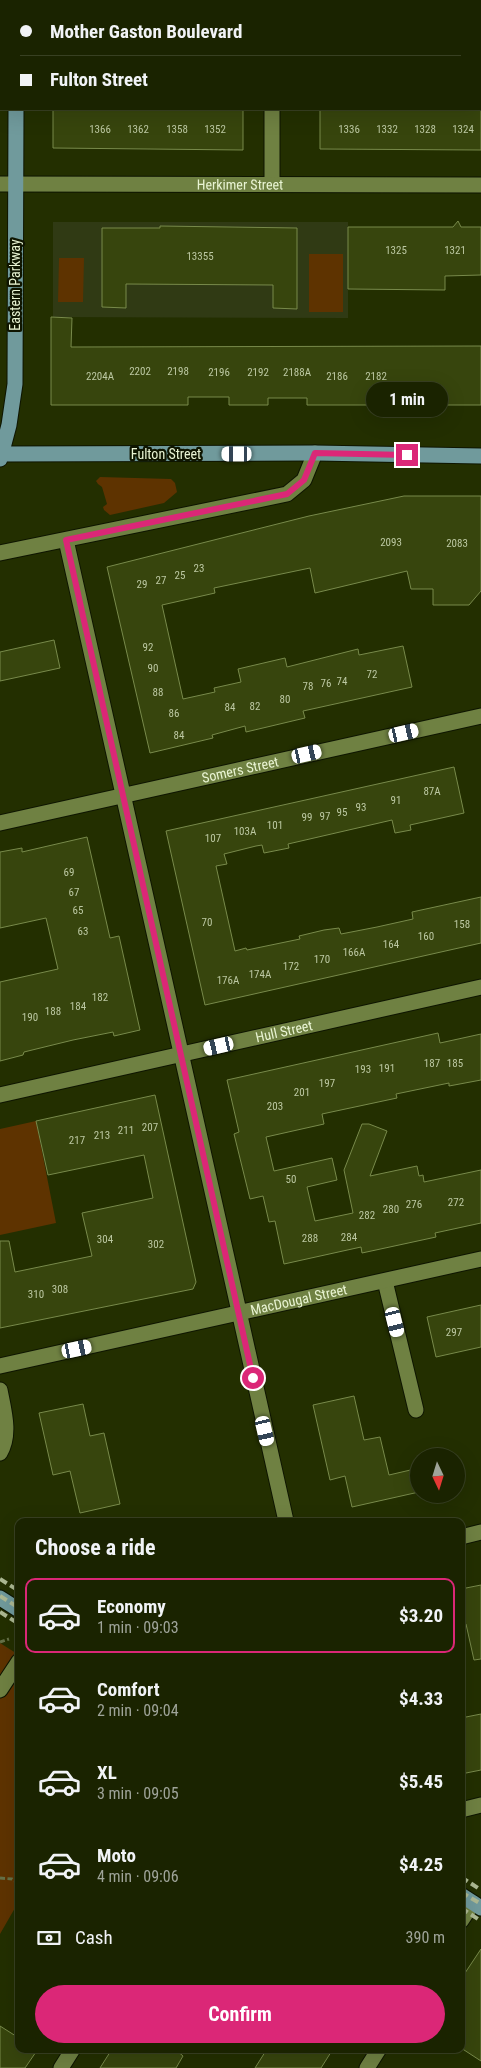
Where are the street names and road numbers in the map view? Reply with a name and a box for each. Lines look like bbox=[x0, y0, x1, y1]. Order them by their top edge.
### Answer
street label: Herkimer Street bbox=[197, 176, 283, 193]
street label: Eastern Parkway bbox=[7, 239, 23, 331]
street label: Fulton Street bbox=[131, 446, 201, 462]
street label: Somers Street bbox=[200, 753, 280, 786]
street label: Hull Street bbox=[254, 1017, 314, 1045]
street label: MacDougal Street bbox=[249, 1281, 349, 1318]

